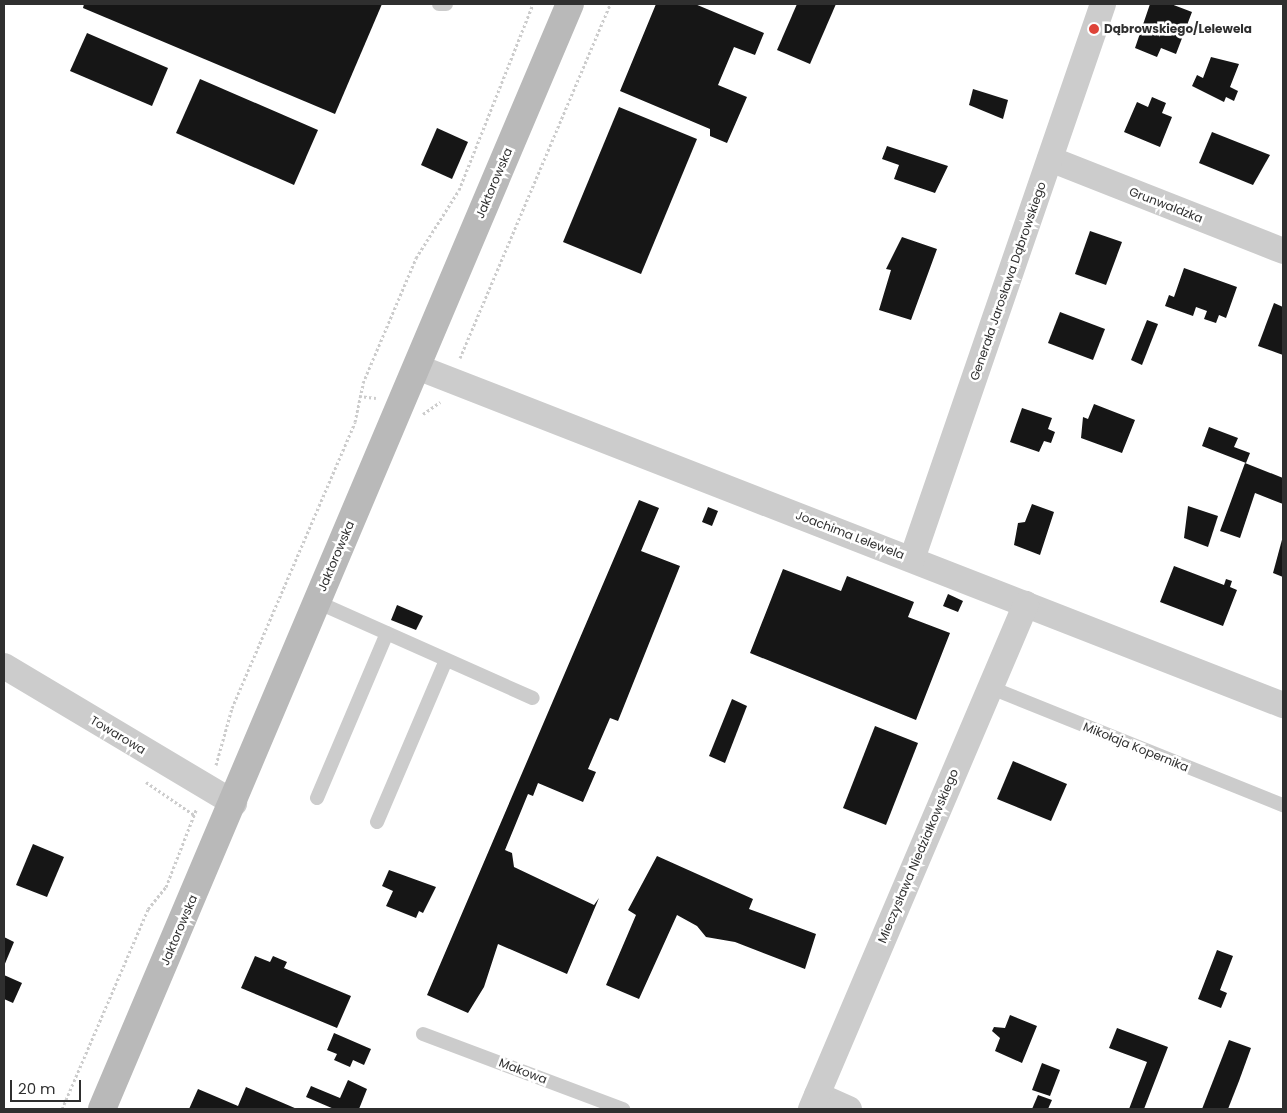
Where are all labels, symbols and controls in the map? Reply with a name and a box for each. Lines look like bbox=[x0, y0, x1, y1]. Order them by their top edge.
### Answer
place label: Dąbrowskiego/Lelewela bbox=[1104, 22, 1252, 36]
marker: Dąbrowskiego/Lelewela bbox=[1088, 23, 1100, 35]
street label: Jaktorowska bbox=[473, 146, 515, 220]
street label: Generała Jarosława Dąbrowskiego bbox=[967, 180, 1049, 382]
street label: Grunwaldzka bbox=[1127, 184, 1205, 226]
street label: Joachima Lelewela bbox=[794, 508, 906, 562]
street label: Jaktorowska bbox=[315, 519, 357, 593]
street label: Towarowa bbox=[88, 713, 148, 757]
street label: Mikołaja Kopernika bbox=[1081, 719, 1191, 775]
street label: Mieczysława Niedziałkowskiego bbox=[875, 767, 961, 945]
street label: Jaktorowska bbox=[158, 893, 200, 967]
street label: Makowa bbox=[497, 1055, 549, 1087]
scale bar bbox=[12, 1070, 84, 1102]
text: 20 m bbox=[18, 1078, 56, 1099]

